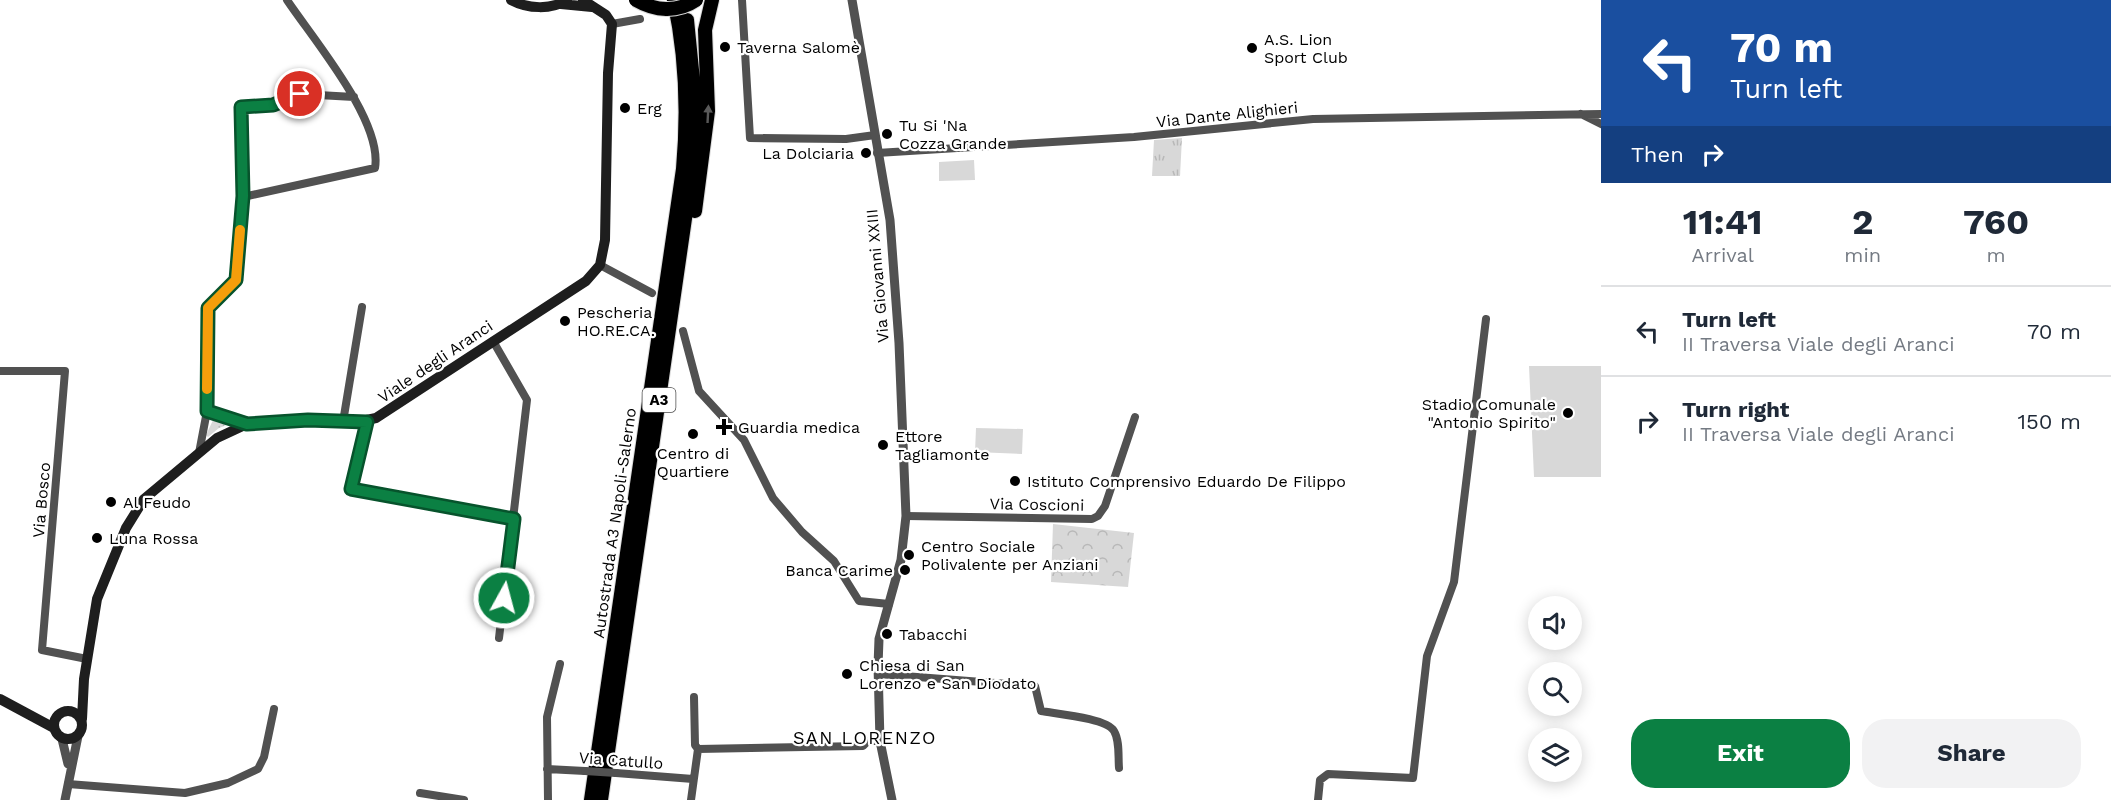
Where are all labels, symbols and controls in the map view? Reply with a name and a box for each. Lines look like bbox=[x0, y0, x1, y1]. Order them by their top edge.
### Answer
text: 70 m bbox=[1730, 23, 1833, 72]
icon: left bbox=[1631, 24, 1709, 102]
place label: A.S. Lion Sport Club bbox=[1264, 30, 1348, 67]
place label: Taverna Salomè bbox=[737, 38, 860, 57]
marker: Taverna Salomè bbox=[718, 40, 732, 54]
marker: A.S. Lion Sport Club bbox=[1245, 41, 1259, 55]
pin bbox=[274, 68, 325, 119]
text: Turn left bbox=[1730, 73, 1842, 105]
icon: arrive bbox=[283, 77, 316, 110]
street label: Via Dante Alighieri bbox=[1155, 98, 1299, 131]
place label: Erg bbox=[637, 99, 662, 118]
marker: Erg bbox=[618, 101, 632, 115]
one-way arrow bbox=[703, 104, 712, 123]
place label: Tu Si 'Na Cozza Grande bbox=[899, 116, 1007, 153]
marker: Tu Si 'Na Cozza Grande bbox=[880, 127, 894, 141]
icon: right bbox=[1696, 138, 1729, 171]
text: Then bbox=[1631, 142, 1684, 167]
place label: La Dolciaria bbox=[762, 144, 854, 163]
marker: La Dolciaria bbox=[859, 146, 873, 160]
text: 11:41 bbox=[1683, 201, 1763, 243]
text: 2 bbox=[1852, 201, 1873, 243]
text: 760 bbox=[1963, 201, 2029, 243]
street label: Via Giovanni XXIII bbox=[862, 208, 893, 344]
text: Arrival bbox=[1691, 243, 1754, 267]
text: min bbox=[1844, 243, 1881, 267]
text: m bbox=[1987, 243, 2006, 267]
place label: Pescheria HO.RE.CA. bbox=[577, 303, 655, 340]
text: Turn left bbox=[1682, 307, 1776, 332]
marker: Pescheria HO.RE.CA. bbox=[558, 314, 572, 328]
icon: left bbox=[1631, 315, 1664, 348]
street label: Viale degli Aranci bbox=[374, 316, 496, 407]
text: 70 m bbox=[2027, 319, 2081, 344]
text: II Traversa Viale degli Aranci bbox=[1682, 332, 1954, 356]
road number: A3 bbox=[642, 388, 676, 412]
place label: Stadio Comunale "Antonio Spirito" bbox=[1422, 395, 1556, 432]
text: Turn right bbox=[1682, 397, 1789, 422]
icon: right bbox=[1631, 405, 1664, 438]
marker: Stadio Comunale "Antonio Spirito" bbox=[1561, 406, 1575, 420]
street label: Autostrada A3 Napoli-Salerno bbox=[589, 407, 640, 640]
text: 150 m bbox=[2017, 409, 2081, 434]
marker: Guardia medica bbox=[715, 418, 733, 436]
place label: Guardia medica bbox=[738, 418, 860, 437]
text: II Traversa Viale degli Aranci bbox=[1682, 422, 1954, 446]
marker: Centro di Quartiere bbox=[686, 427, 700, 441]
place label: Ettore Tagliamonte bbox=[895, 427, 989, 464]
marker: Ettore Tagliamonte bbox=[876, 438, 890, 452]
place label: Centro di Quartiere bbox=[657, 444, 729, 481]
street label: Via Bosco bbox=[29, 461, 54, 539]
place label: Istituto Comprensivo Eduardo De Filippo bbox=[1027, 472, 1346, 491]
marker: Istituto Comprensivo Eduardo De Filippo bbox=[1008, 474, 1022, 488]
place label: Al Feudo bbox=[123, 493, 191, 512]
street label: Via Coscioni bbox=[989, 494, 1085, 515]
marker: Al Feudo bbox=[104, 495, 118, 509]
place label: Luna Rossa bbox=[109, 529, 198, 548]
marker: Luna Rossa bbox=[90, 531, 104, 545]
place label: Centro Sociale Polivalente per Anziani bbox=[921, 537, 1099, 574]
marker: Centro Sociale Polivalente per Anziani bbox=[902, 548, 916, 562]
place label: Banca Carime bbox=[785, 561, 893, 580]
marker: Banca Carime bbox=[898, 563, 912, 577]
position arrow bbox=[472, 566, 536, 630]
map controls bbox=[1528, 596, 1582, 782]
button: sound bbox=[1528, 596, 1582, 650]
place label: Tabacchi bbox=[899, 625, 967, 644]
marker: Tabacchi bbox=[880, 627, 894, 641]
place label: Chiesa di San Lorenzo e San Diodato bbox=[859, 656, 1036, 693]
button: search bbox=[1528, 662, 1582, 716]
marker: Chiesa di San Lorenzo e San Diodato bbox=[840, 667, 854, 681]
button: Exit bbox=[1631, 719, 1850, 788]
button: Share bbox=[1862, 719, 2081, 788]
district label: SAN LORENZO bbox=[793, 727, 937, 748]
button: layers bbox=[1528, 728, 1582, 782]
street label: Via Catullo bbox=[578, 748, 664, 773]

